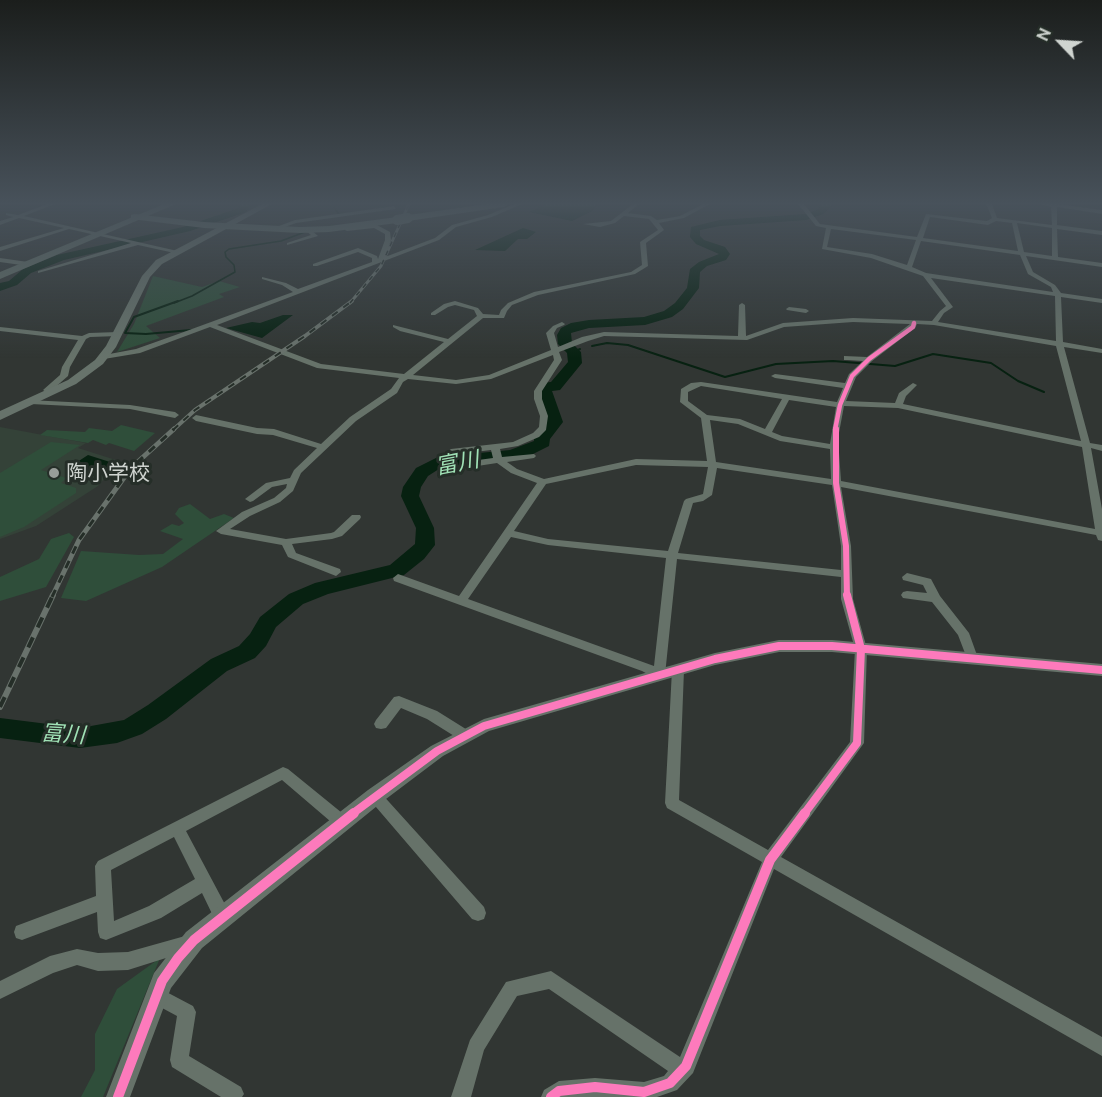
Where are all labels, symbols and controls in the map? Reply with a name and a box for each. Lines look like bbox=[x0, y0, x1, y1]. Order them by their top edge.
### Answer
north arrow bbox=[1030, 12, 1090, 72]
text: N bbox=[1033, 25, 1054, 44]
water label: 富川 bbox=[433, 446, 481, 480]
place label: 陶小学校 bbox=[66, 460, 150, 486]
marker: 陶小学校 bbox=[47, 466, 61, 480]
water label: 富川 bbox=[40, 719, 86, 749]

